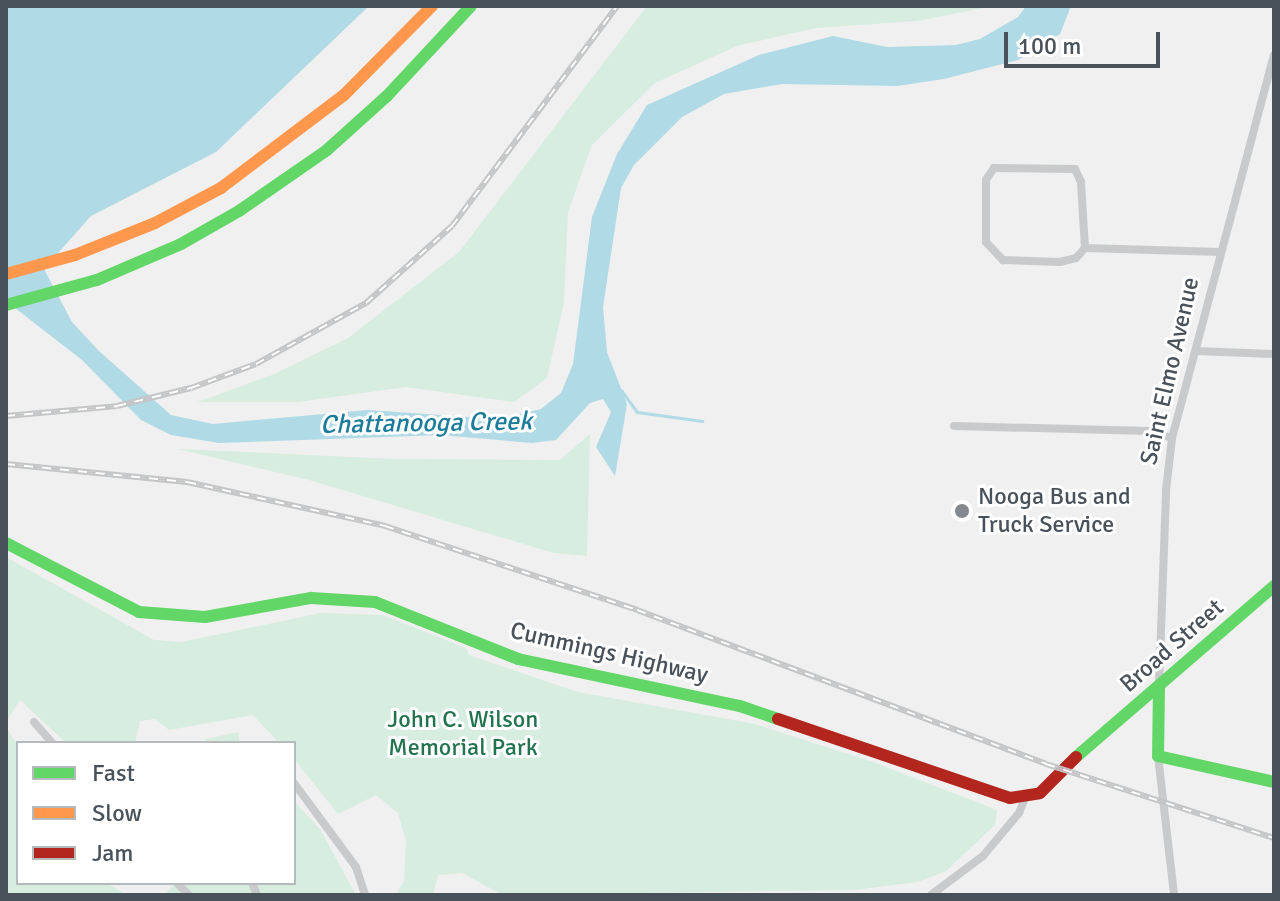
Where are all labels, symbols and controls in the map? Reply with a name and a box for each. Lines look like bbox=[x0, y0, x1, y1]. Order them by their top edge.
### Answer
scale bar bbox=[1008, 16, 1164, 66]
text: 100 m bbox=[1018, 31, 1081, 61]
street label: Saint Elmo Avenue bbox=[1134, 275, 1206, 467]
water label: Chattanooga Creek bbox=[320, 407, 532, 441]
place label: Nooga Bus and Truck Service bbox=[978, 483, 1131, 539]
marker: Nooga Bus and Truck Service bbox=[953, 502, 971, 520]
street label: Broad Street bbox=[1114, 593, 1230, 699]
street label: Cummings Highway bbox=[507, 616, 711, 690]
park label: John C. Wilson Memorial Park bbox=[388, 706, 538, 762]
legend bbox=[16, 741, 296, 885]
text: Fast bbox=[92, 758, 135, 788]
text: Slow bbox=[92, 798, 142, 828]
text: Jam bbox=[92, 838, 133, 868]

